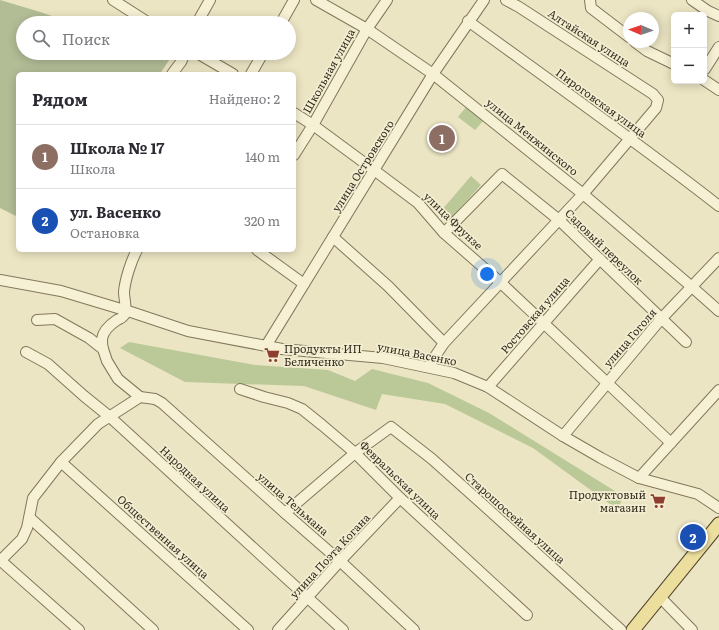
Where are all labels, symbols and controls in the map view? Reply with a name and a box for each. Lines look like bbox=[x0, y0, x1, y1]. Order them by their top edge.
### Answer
street label: Алтайская улица bbox=[545, 5, 634, 70]
north arrow bbox=[623, 12, 659, 48]
map controls bbox=[671, 12, 707, 84]
button: + bbox=[671, 12, 707, 48]
search box bbox=[16, 16, 296, 60]
street label: Школьная улица bbox=[298, 25, 358, 116]
icon: search bbox=[30, 27, 52, 49]
text: Поиск bbox=[62, 27, 110, 50]
button: − bbox=[671, 48, 707, 84]
street label: Пироговская улица bbox=[553, 64, 650, 141]
text: Рядом bbox=[32, 86, 88, 111]
text: Найдено: 2 bbox=[209, 89, 280, 108]
street label: улица Менжинского bbox=[483, 94, 582, 179]
street label: улица Островского bbox=[327, 116, 397, 215]
pin: 1 bbox=[429, 123, 455, 153]
text: Школа № 17 bbox=[70, 136, 164, 159]
text: 1 bbox=[42, 147, 48, 166]
text: 140 m bbox=[245, 147, 280, 166]
text: Школа bbox=[70, 159, 115, 178]
street label: улица Фрунзе bbox=[421, 188, 487, 253]
text: ул. Васенко bbox=[70, 200, 161, 223]
street label: Садовый переулок bbox=[562, 205, 648, 288]
text: 2 bbox=[42, 211, 48, 230]
text: 320 m bbox=[244, 211, 280, 230]
text: Остановка bbox=[70, 223, 140, 242]
your location bbox=[477, 264, 497, 284]
street label: Ростовская улица bbox=[496, 272, 572, 357]
street label: улица Гоголя bbox=[599, 304, 660, 370]
street label: улица Васенко bbox=[376, 337, 458, 369]
place label: Продукты ИП Беличенко bbox=[284, 340, 362, 369]
supermarket icon: Продукты ИП Беличенко bbox=[263, 346, 281, 364]
street label: Февральская улица bbox=[357, 436, 445, 522]
street label: Народная улица bbox=[157, 441, 234, 515]
street label: улица Тельмана bbox=[255, 468, 333, 539]
street label: Старошоссейная улица bbox=[462, 468, 569, 567]
place label: Продуктовый магазин bbox=[569, 486, 646, 515]
street label: Общественная улица bbox=[114, 491, 213, 582]
supermarket icon: Продуктовый магазин bbox=[649, 492, 667, 510]
street label: улица Поэта Когана bbox=[286, 509, 373, 601]
pin: 2 bbox=[680, 522, 706, 552]

